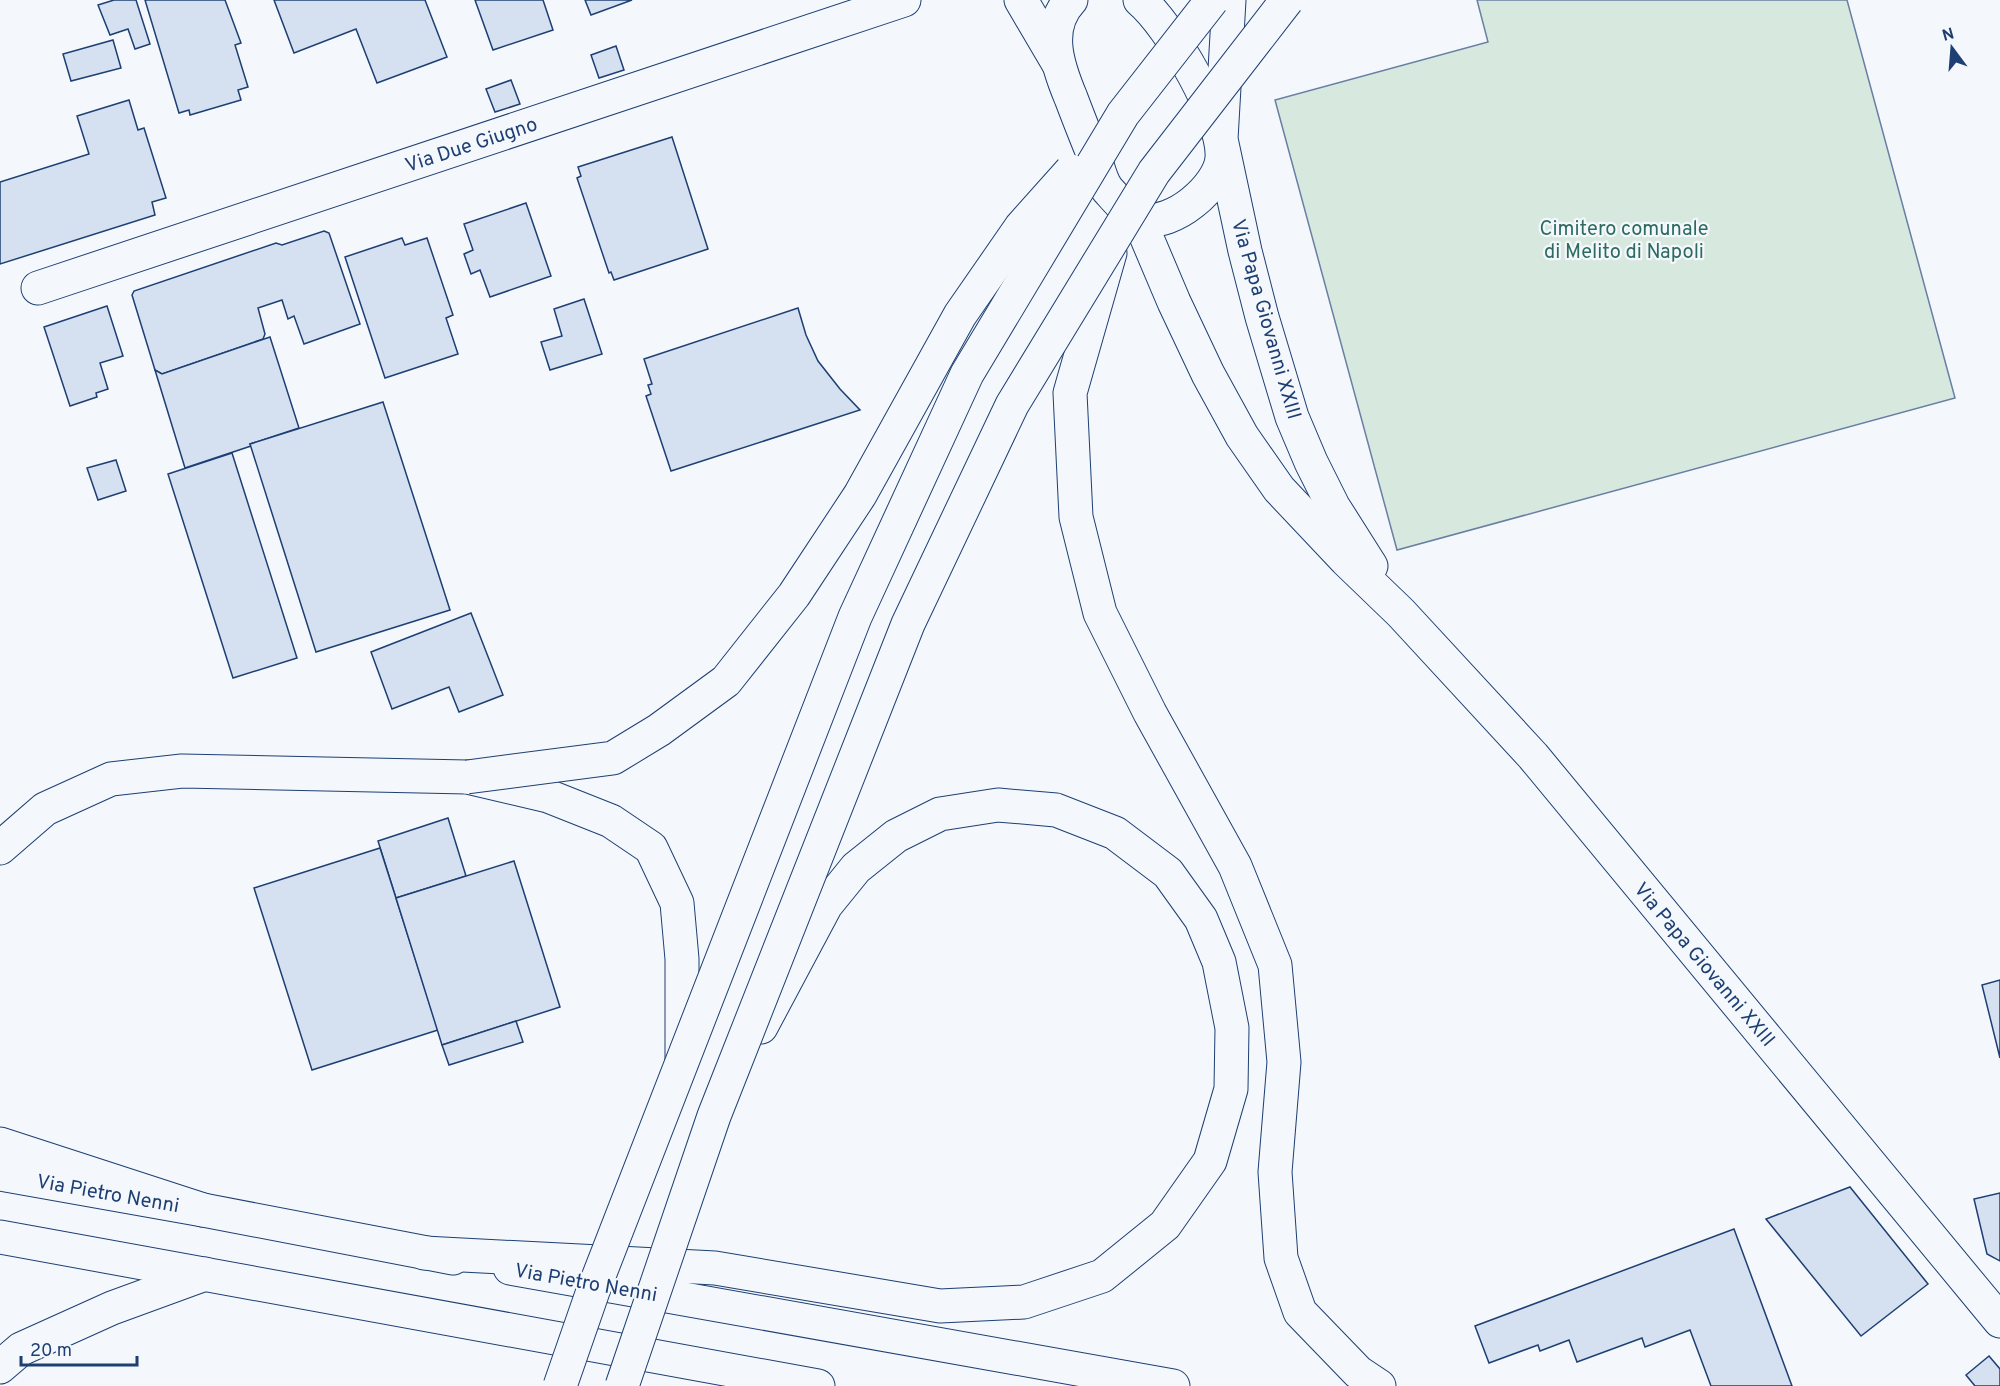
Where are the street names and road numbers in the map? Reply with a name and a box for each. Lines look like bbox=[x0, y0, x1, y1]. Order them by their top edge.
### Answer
street label: Via Due Giugno bbox=[402, 112, 541, 180]
street label: Via Papa Giovanni XXIII bbox=[1224, 217, 1306, 423]
street label: Via Papa Giovanni XXIII bbox=[1627, 878, 1780, 1053]
street label: Via Pietro Nenni bbox=[34, 1170, 181, 1220]
street label: Via Pietro Nenni bbox=[512, 1259, 659, 1309]

